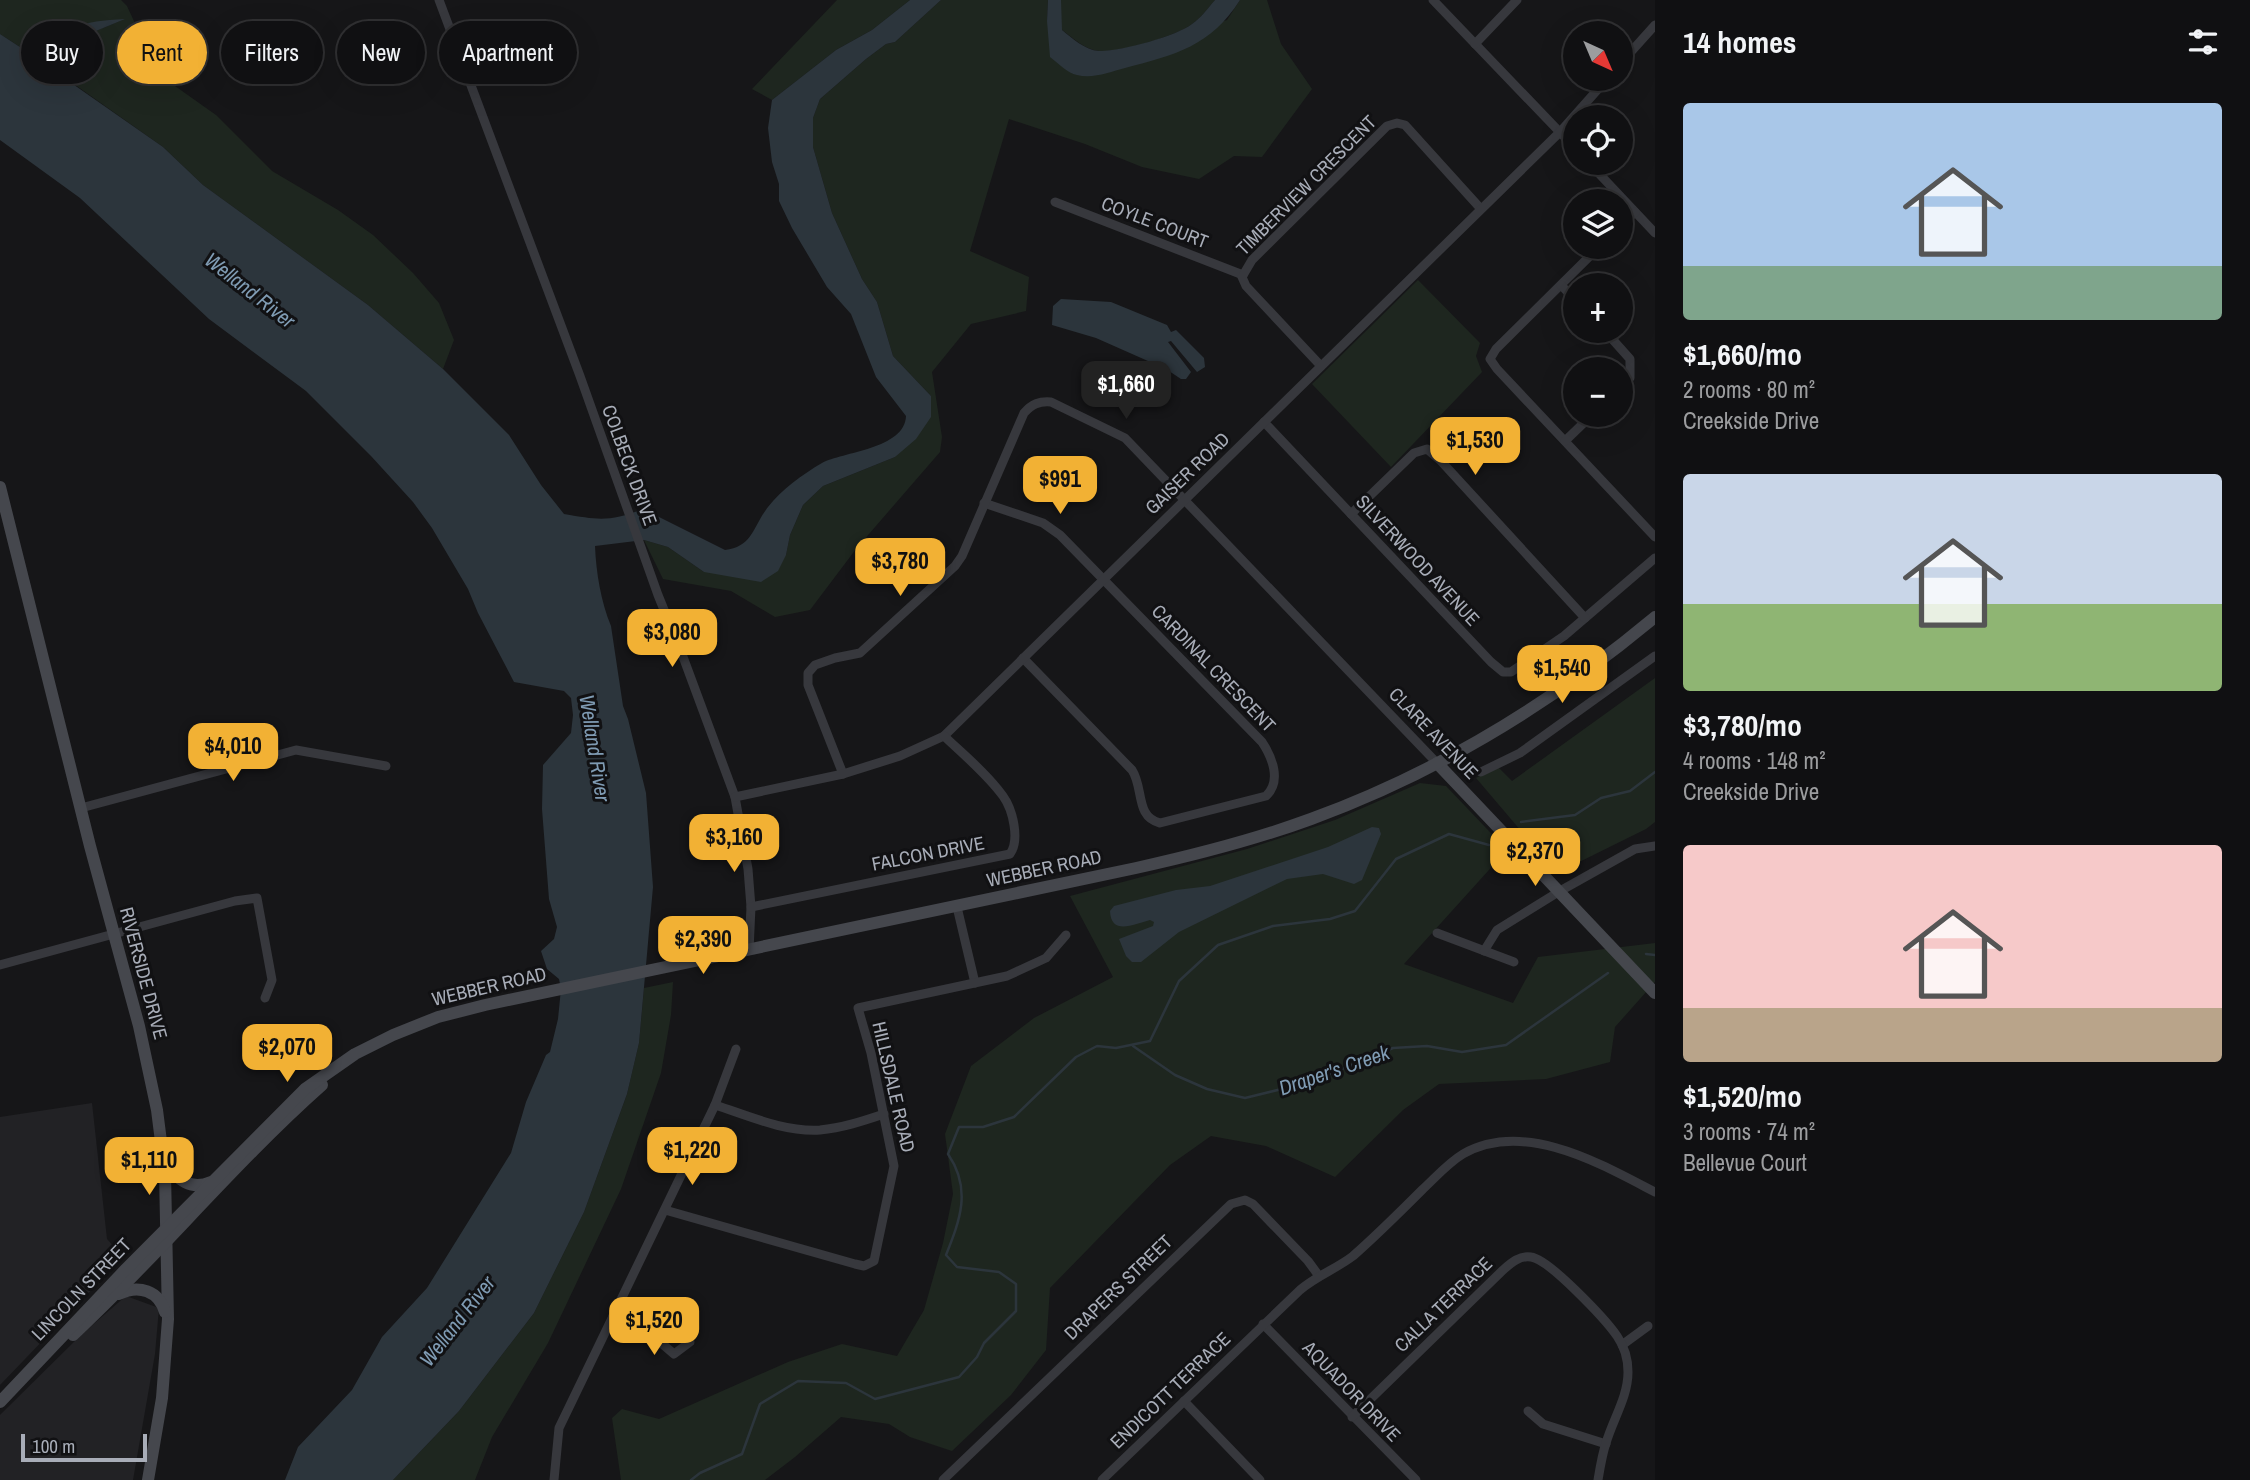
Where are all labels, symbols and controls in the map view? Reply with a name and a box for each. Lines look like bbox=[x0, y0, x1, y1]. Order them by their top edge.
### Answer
chip: Buy bbox=[21, 21, 103, 84]
chip: Rent bbox=[117, 21, 207, 84]
chip: Filters bbox=[221, 21, 323, 84]
chip: New bbox=[337, 21, 425, 84]
chip: Apartment bbox=[439, 21, 577, 84]
north arrow bbox=[1563, 21, 1633, 91]
map controls bbox=[1563, 21, 1633, 427]
text: 14 homes bbox=[1683, 22, 1797, 62]
icon: filters bbox=[2184, 23, 2222, 61]
button: locate bbox=[1563, 105, 1633, 175]
street label: TIMBERVIEW CRESCENT bbox=[1230, 109, 1382, 261]
icon: home bbox=[1890, 149, 2016, 275]
button: layers bbox=[1563, 189, 1633, 259]
street label: COYLE COURT bbox=[1098, 190, 1213, 254]
water label: Welland River bbox=[199, 245, 302, 335]
button: + bbox=[1563, 273, 1633, 343]
text: $1,660/mo bbox=[1683, 334, 1802, 374]
button: − bbox=[1563, 357, 1633, 427]
pin: $1,660 bbox=[1069, 362, 1183, 421]
text: $1,660 bbox=[1097, 368, 1155, 399]
text: 2 rooms · 80 m² bbox=[1683, 374, 1815, 405]
street label: COLBECK DRIVE bbox=[596, 401, 664, 529]
text: Creekside Drive bbox=[1683, 405, 1819, 436]
pin: $1,530 bbox=[1418, 418, 1532, 477]
text: $1,530 bbox=[1446, 424, 1504, 455]
street label: GAISER ROAD bbox=[1139, 426, 1235, 520]
pin: $991 bbox=[1019, 456, 1101, 516]
text: $991 bbox=[1039, 463, 1081, 494]
street label: SILVERWOOD AVENUE bbox=[1350, 489, 1486, 631]
icon: home bbox=[1890, 520, 2016, 646]
pin: $3,780 bbox=[843, 538, 957, 598]
text: $3,780 bbox=[871, 545, 929, 576]
street label: CARDINAL CRESCENT bbox=[1146, 598, 1282, 738]
pin: $3,080 bbox=[615, 610, 729, 669]
text: $3,080 bbox=[643, 616, 701, 647]
pin: $1,540 bbox=[1505, 646, 1619, 705]
text: $1,540 bbox=[1533, 652, 1591, 683]
street label: CLARE AVENUE bbox=[1384, 681, 1484, 785]
water label: Welland River bbox=[572, 693, 618, 805]
text: $3,780/mo bbox=[1683, 705, 1802, 745]
pin: $4,010 bbox=[176, 724, 290, 783]
text: $4,010 bbox=[204, 730, 262, 761]
text: 4 rooms · 148 m² bbox=[1683, 745, 1826, 776]
text: Creekside Drive bbox=[1683, 776, 1819, 807]
pin: $3,160 bbox=[677, 814, 791, 874]
text: $3,160 bbox=[705, 821, 763, 852]
pin: $2,370 bbox=[1478, 828, 1592, 888]
street label: FALCON DRIVE bbox=[869, 829, 987, 877]
text: $2,370 bbox=[1506, 835, 1564, 866]
street label: WEBBER ROAD bbox=[984, 843, 1104, 893]
icon: home bbox=[1890, 891, 2016, 1017]
street label: RIVERSIDE DRIVE bbox=[114, 904, 174, 1042]
pin: $2,390 bbox=[646, 916, 760, 976]
text: $2,390 bbox=[674, 923, 732, 954]
street label: WEBBER ROAD bbox=[429, 960, 549, 1012]
street label: HILLSDALE ROAD bbox=[866, 1019, 922, 1155]
pin: $2,070 bbox=[230, 1024, 344, 1084]
text: $2,070 bbox=[258, 1031, 316, 1062]
water label: Draper's Creek bbox=[1275, 1037, 1395, 1102]
text: $1,520/mo bbox=[1683, 1076, 1802, 1116]
text: 3 rooms · 74 m² bbox=[1683, 1116, 1815, 1147]
pin: $1,220 bbox=[635, 1128, 749, 1187]
text: $1,220 bbox=[663, 1134, 721, 1165]
pin: $1,110 bbox=[92, 1138, 206, 1197]
text: $1,110 bbox=[121, 1144, 177, 1175]
text: Bellevue Court bbox=[1683, 1147, 1807, 1178]
street label: DRAPERS STREET bbox=[1058, 1228, 1178, 1345]
street label: LINCOLN STREET bbox=[25, 1232, 137, 1346]
street label: CALLA TERRACE bbox=[1388, 1251, 1498, 1357]
water label: Welland River bbox=[412, 1269, 502, 1372]
pin: $1,520 bbox=[597, 1298, 711, 1357]
text: $1,520 bbox=[625, 1304, 683, 1335]
street label: ENDICOTT TERRACE bbox=[1104, 1326, 1236, 1454]
street label: AQUADOR DRIVE bbox=[1297, 1334, 1407, 1447]
scale bar bbox=[21, 1431, 147, 1463]
text: 100 m bbox=[32, 1433, 75, 1459]

